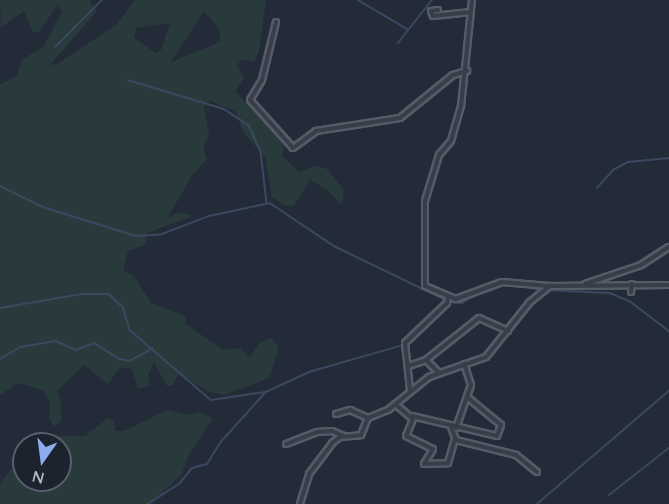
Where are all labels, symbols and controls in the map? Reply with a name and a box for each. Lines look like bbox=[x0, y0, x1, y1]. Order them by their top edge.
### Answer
north arrow bbox=[12, 432, 72, 492]
text: N bbox=[30, 466, 46, 489]

